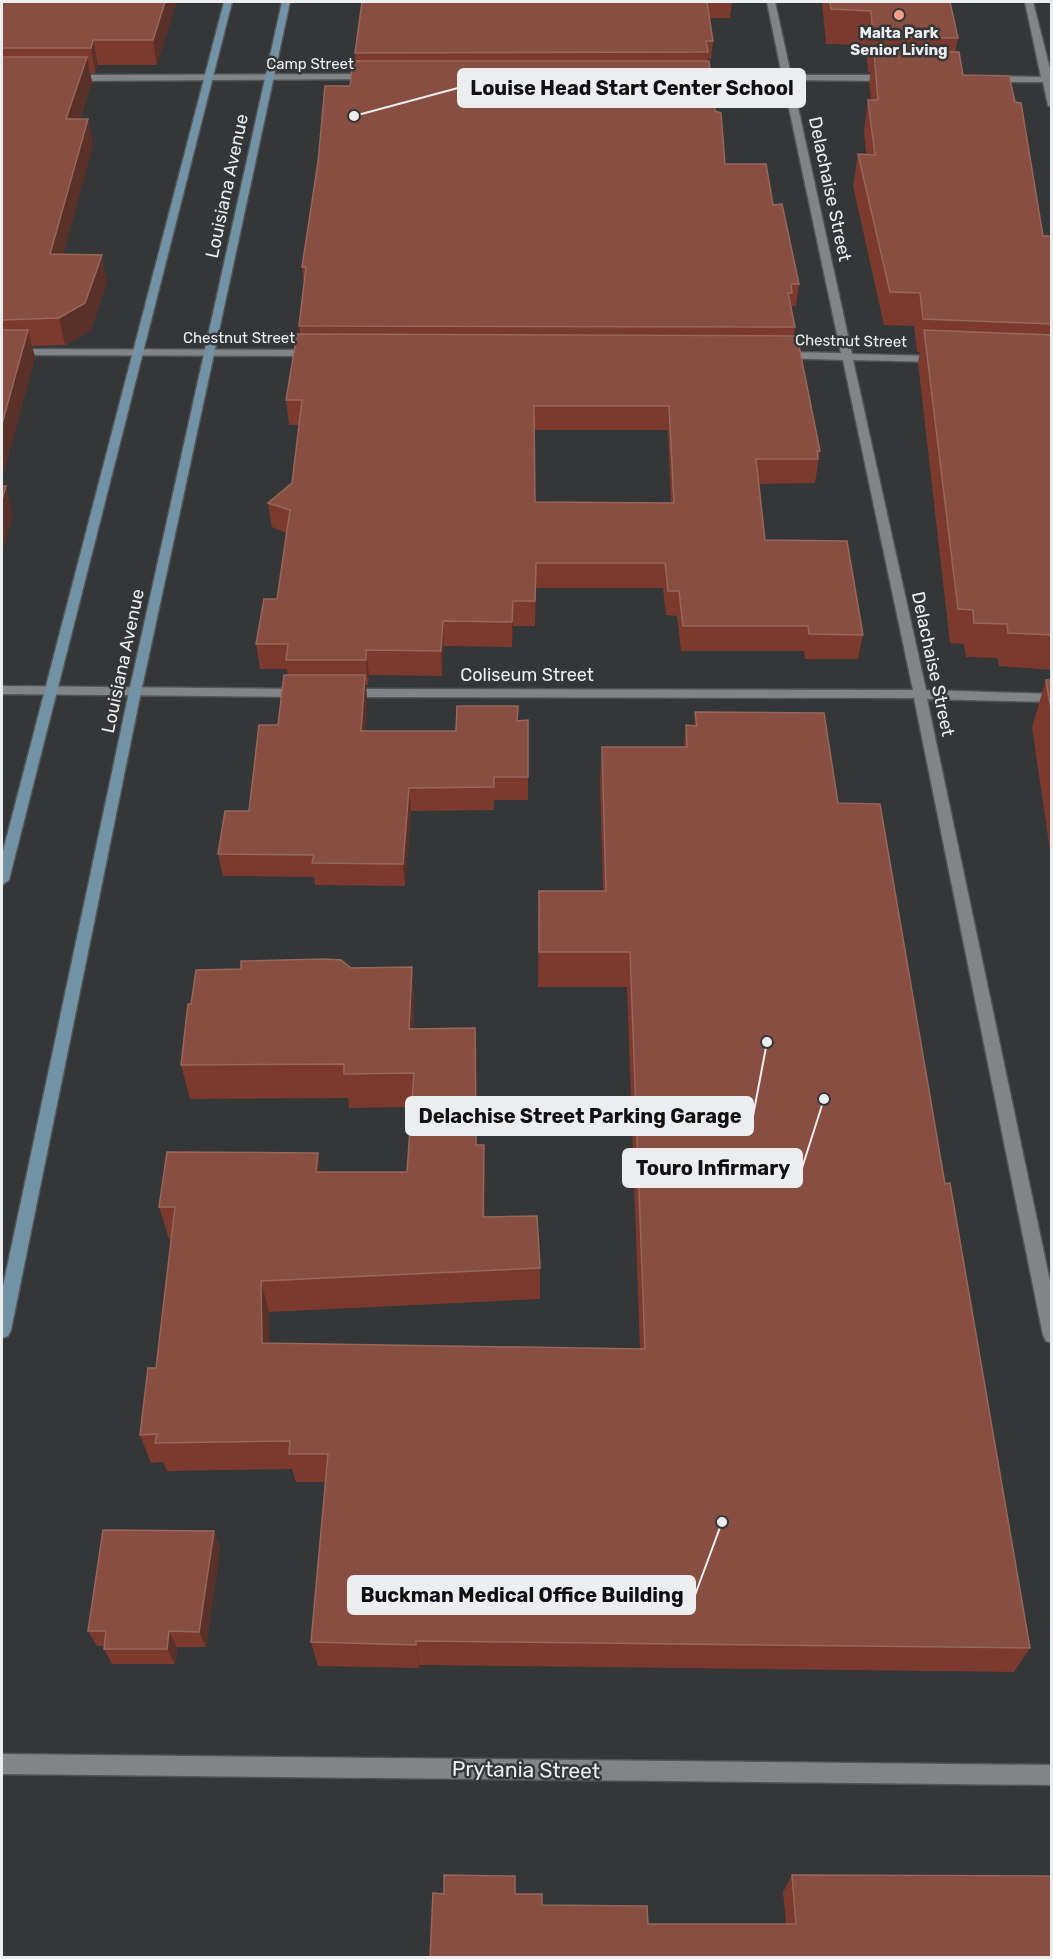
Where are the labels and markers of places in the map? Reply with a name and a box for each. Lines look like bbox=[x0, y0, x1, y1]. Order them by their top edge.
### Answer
marker: Malta Park Senior Living bbox=[892, 8, 906, 22]
place label: Malta Park Senior Living bbox=[850, 24, 948, 59]
callout: Louise Head Start Center School bbox=[458, 69, 805, 107]
callout: Delachise Street Parking Garage bbox=[406, 1097, 753, 1135]
callout: Touro Infirmary bbox=[623, 1149, 802, 1187]
callout: Buckman Medical Office Building bbox=[348, 1576, 695, 1614]

